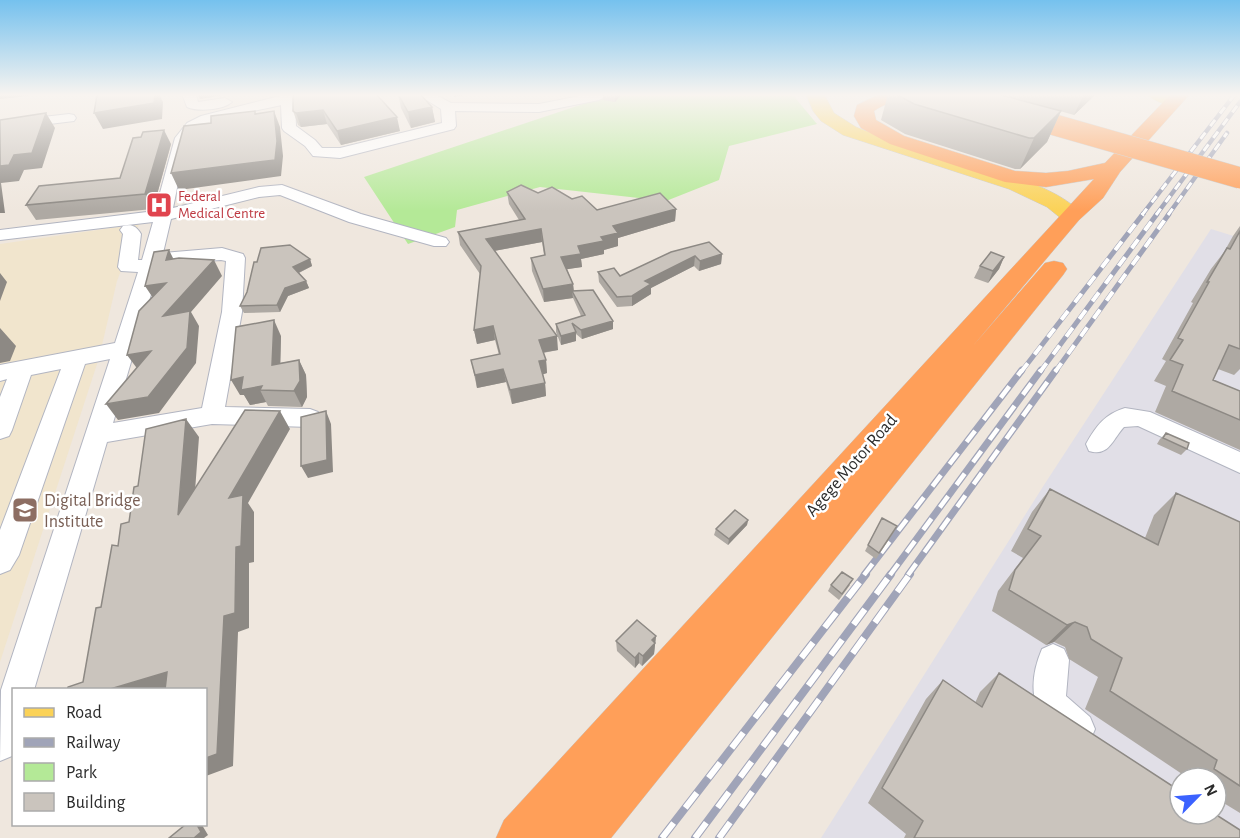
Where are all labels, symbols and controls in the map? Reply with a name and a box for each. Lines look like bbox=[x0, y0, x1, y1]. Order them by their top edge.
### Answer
place label: Federal Medical Centre bbox=[178, 189, 265, 221]
hospital icon: Federal Medical Centre bbox=[144, 190, 174, 220]
street label: Agege Motor Road bbox=[803, 411, 901, 520]
place label: Digital Bridge Institute bbox=[44, 492, 141, 531]
school or university icon: Digital Bridge Institute bbox=[10, 495, 40, 525]
legend bbox=[12, 688, 207, 826]
text: Road bbox=[66, 704, 102, 722]
text: Railway bbox=[66, 734, 121, 752]
text: Park bbox=[66, 764, 98, 782]
north arrow bbox=[1168, 766, 1228, 826]
text: N bbox=[1201, 782, 1220, 799]
text: Building bbox=[66, 794, 126, 812]

